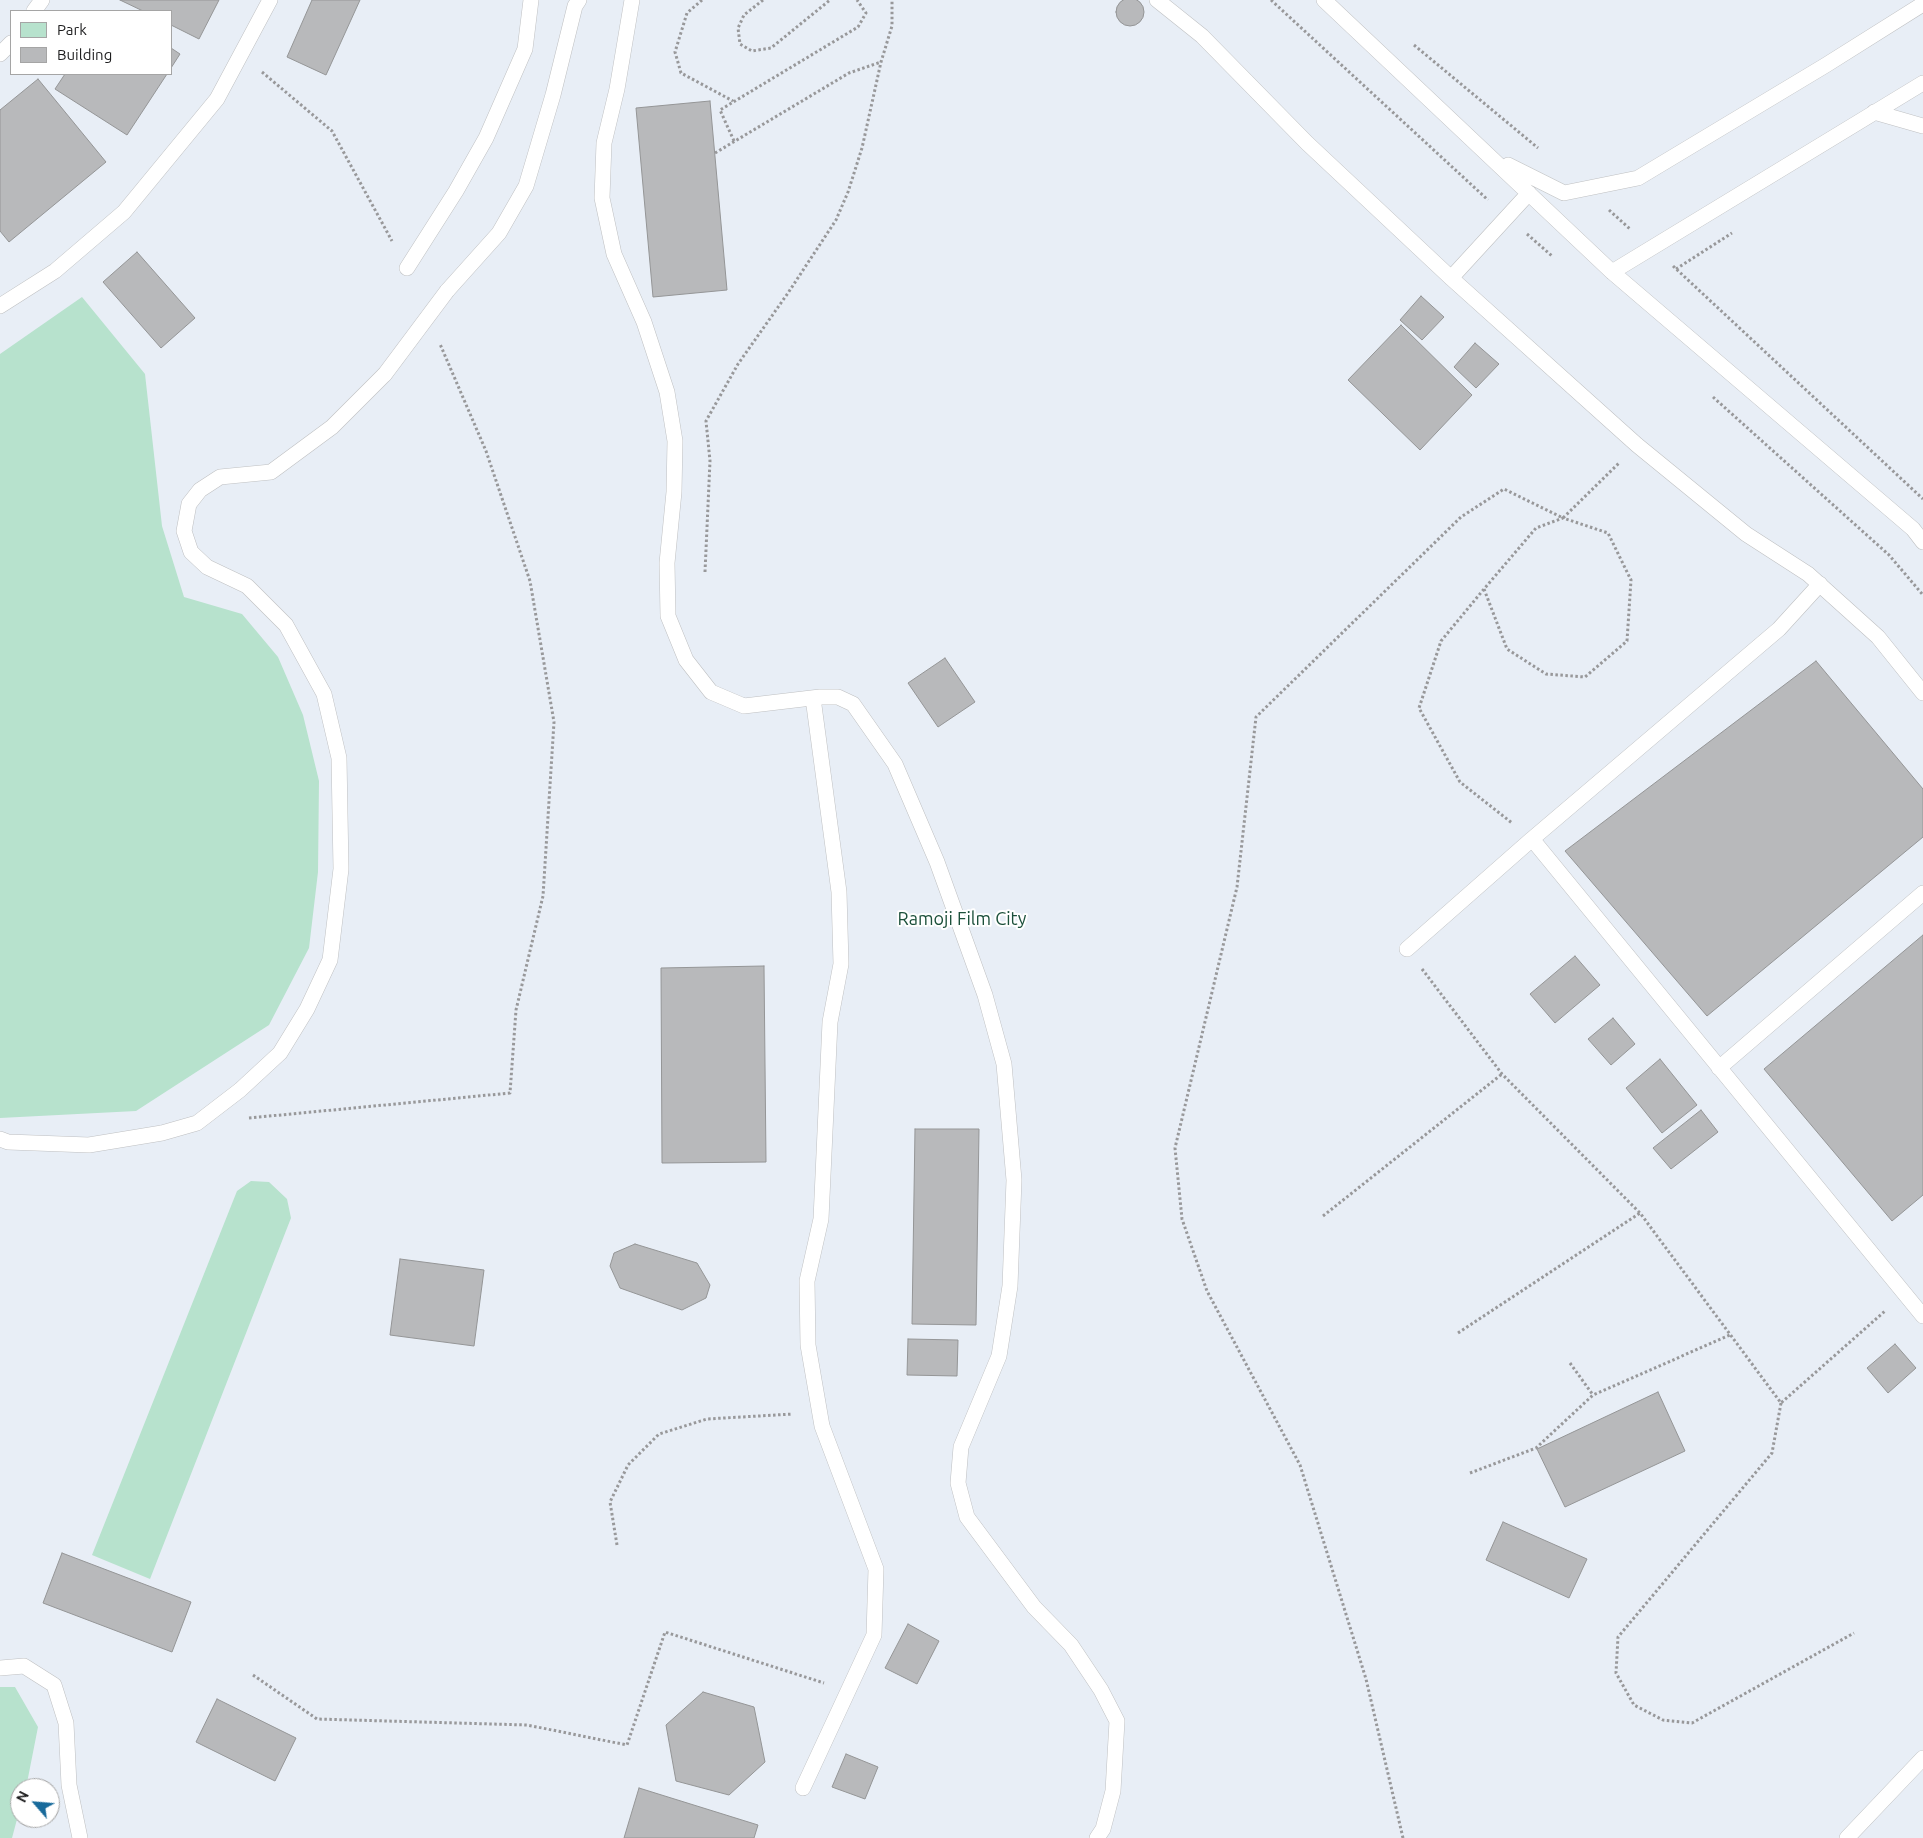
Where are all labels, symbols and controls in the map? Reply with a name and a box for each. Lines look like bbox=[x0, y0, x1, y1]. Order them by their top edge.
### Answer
legend bbox=[10, 10, 172, 75]
text: Park bbox=[57, 21, 87, 38]
text: Building bbox=[57, 46, 112, 63]
park label: Ramoji Film City bbox=[898, 908, 1026, 930]
north arrow bbox=[10, 1778, 60, 1828]
text: N bbox=[13, 1788, 32, 1805]

